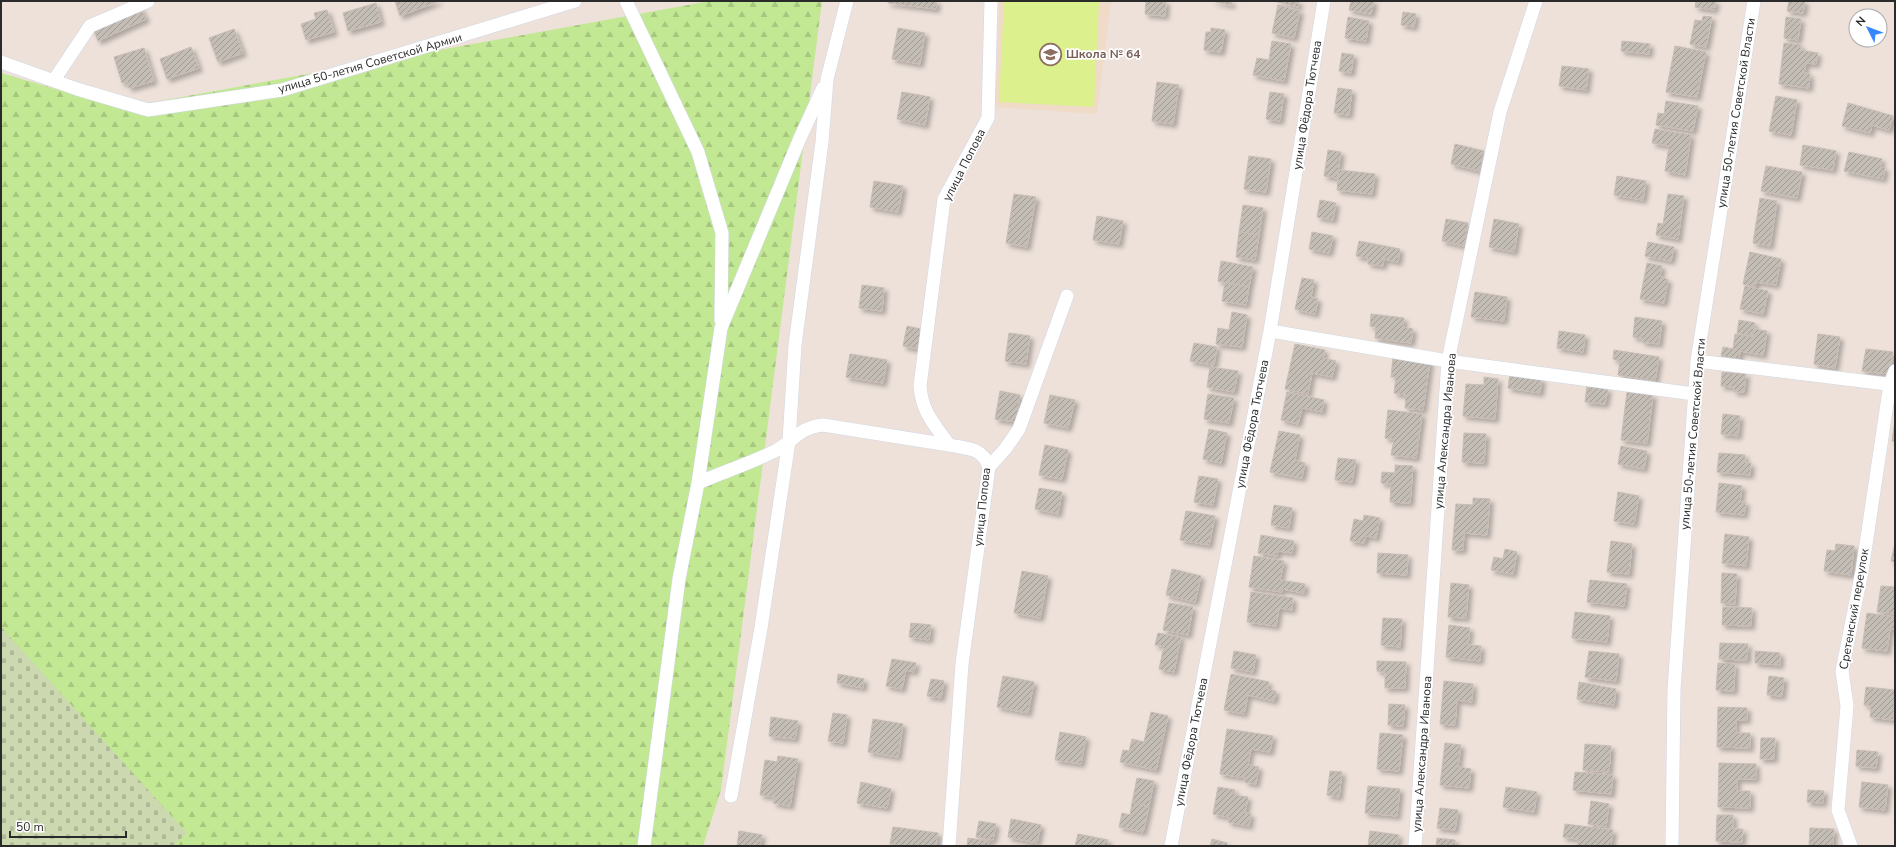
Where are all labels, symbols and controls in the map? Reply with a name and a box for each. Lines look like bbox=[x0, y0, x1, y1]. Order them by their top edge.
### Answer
north arrow bbox=[1848, 8, 1888, 48]
text: N bbox=[1853, 14, 1869, 30]
street label: улица 50-летия Советской Власти bbox=[1713, 17, 1759, 209]
street label: улица 50-летия Советской Армии bbox=[276, 29, 464, 97]
street label: улица Фёдора Тютчева bbox=[1289, 39, 1325, 171]
school or university icon: Школа № 64 bbox=[1038, 41, 1064, 67]
place label: Школа № 64 bbox=[1066, 46, 1141, 62]
street label: улица Попова bbox=[939, 126, 989, 204]
street label: улица 50-летия Советской Власти bbox=[1677, 338, 1709, 530]
street label: улица Александра Иванова bbox=[1430, 352, 1460, 510]
street label: улица Фёдора Тютчева bbox=[1232, 358, 1272, 490]
street label: улица Попова bbox=[970, 467, 994, 547]
street label: Сретенский переулок bbox=[1835, 547, 1873, 671]
street label: улица Александра Иванова bbox=[1409, 675, 1435, 833]
street label: улица Фёдора Тютчева bbox=[1171, 676, 1211, 808]
scale bar bbox=[10, 813, 126, 839]
text: 50 m bbox=[16, 819, 44, 835]

